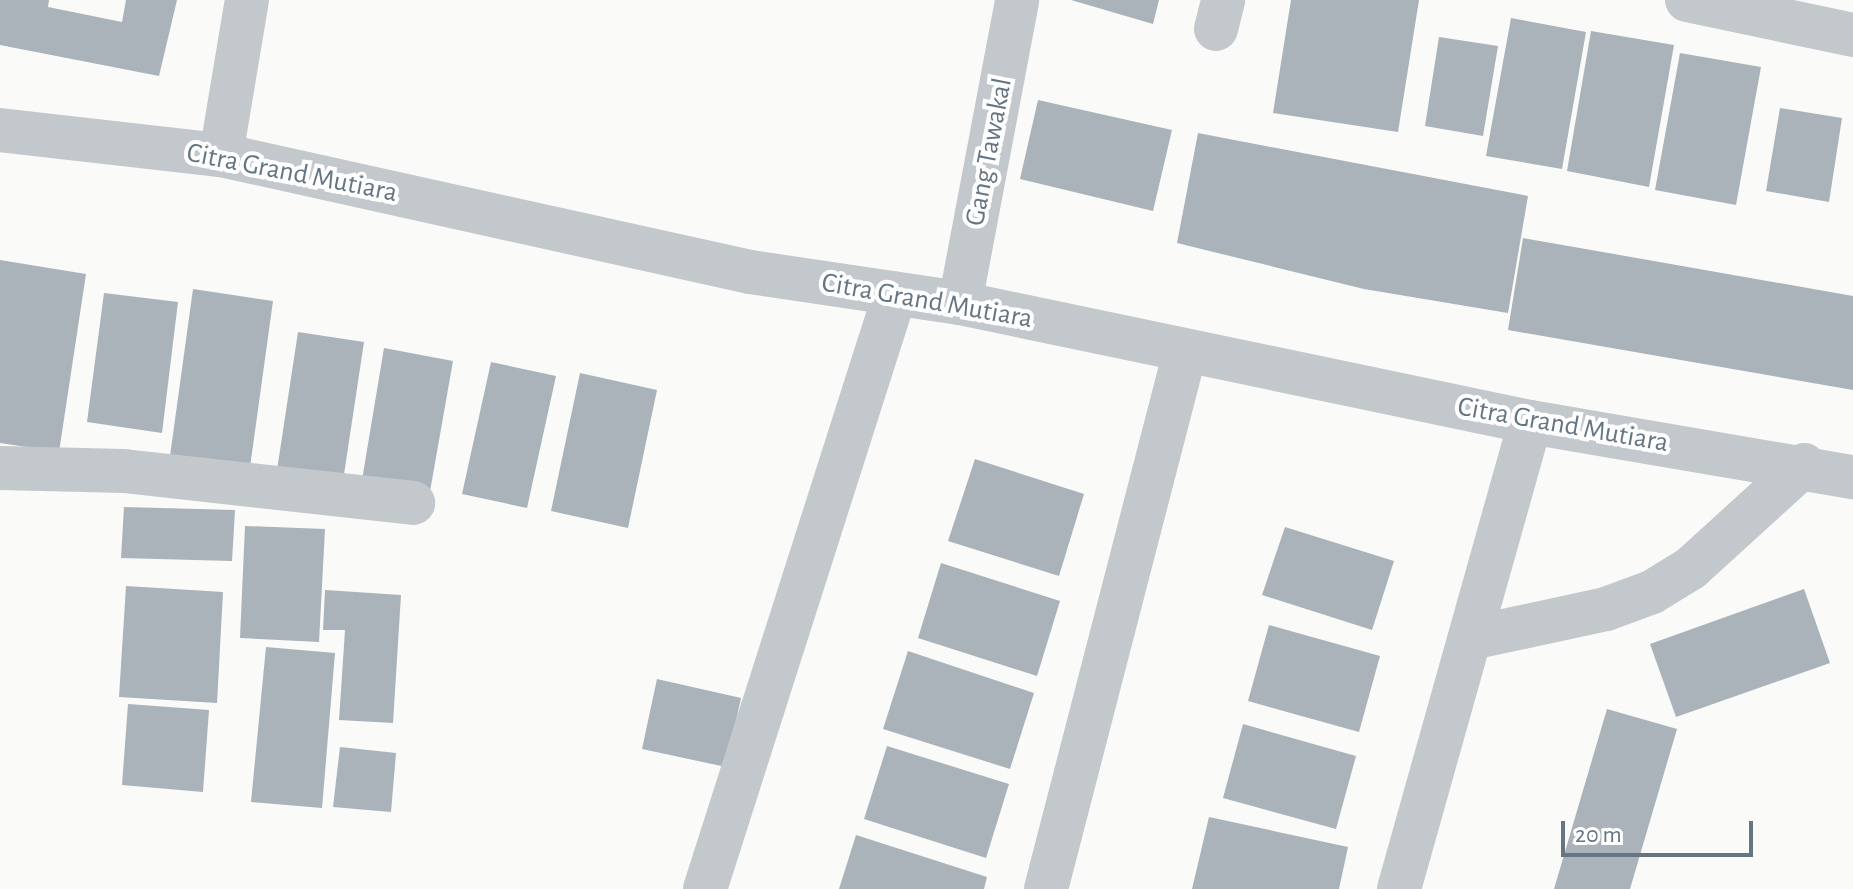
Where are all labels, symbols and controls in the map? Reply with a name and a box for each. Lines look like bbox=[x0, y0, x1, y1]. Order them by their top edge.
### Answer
street label: Gang Tawakal bbox=[958, 75, 1020, 229]
street label: Citra Grand Mutiara bbox=[184, 136, 400, 210]
street label: Citra Grand Mutiara bbox=[819, 266, 1035, 336]
street label: Citra Grand Mutiara bbox=[1455, 390, 1671, 460]
scale bar bbox=[1565, 805, 1757, 855]
text: 20 m bbox=[1575, 823, 1622, 847]

